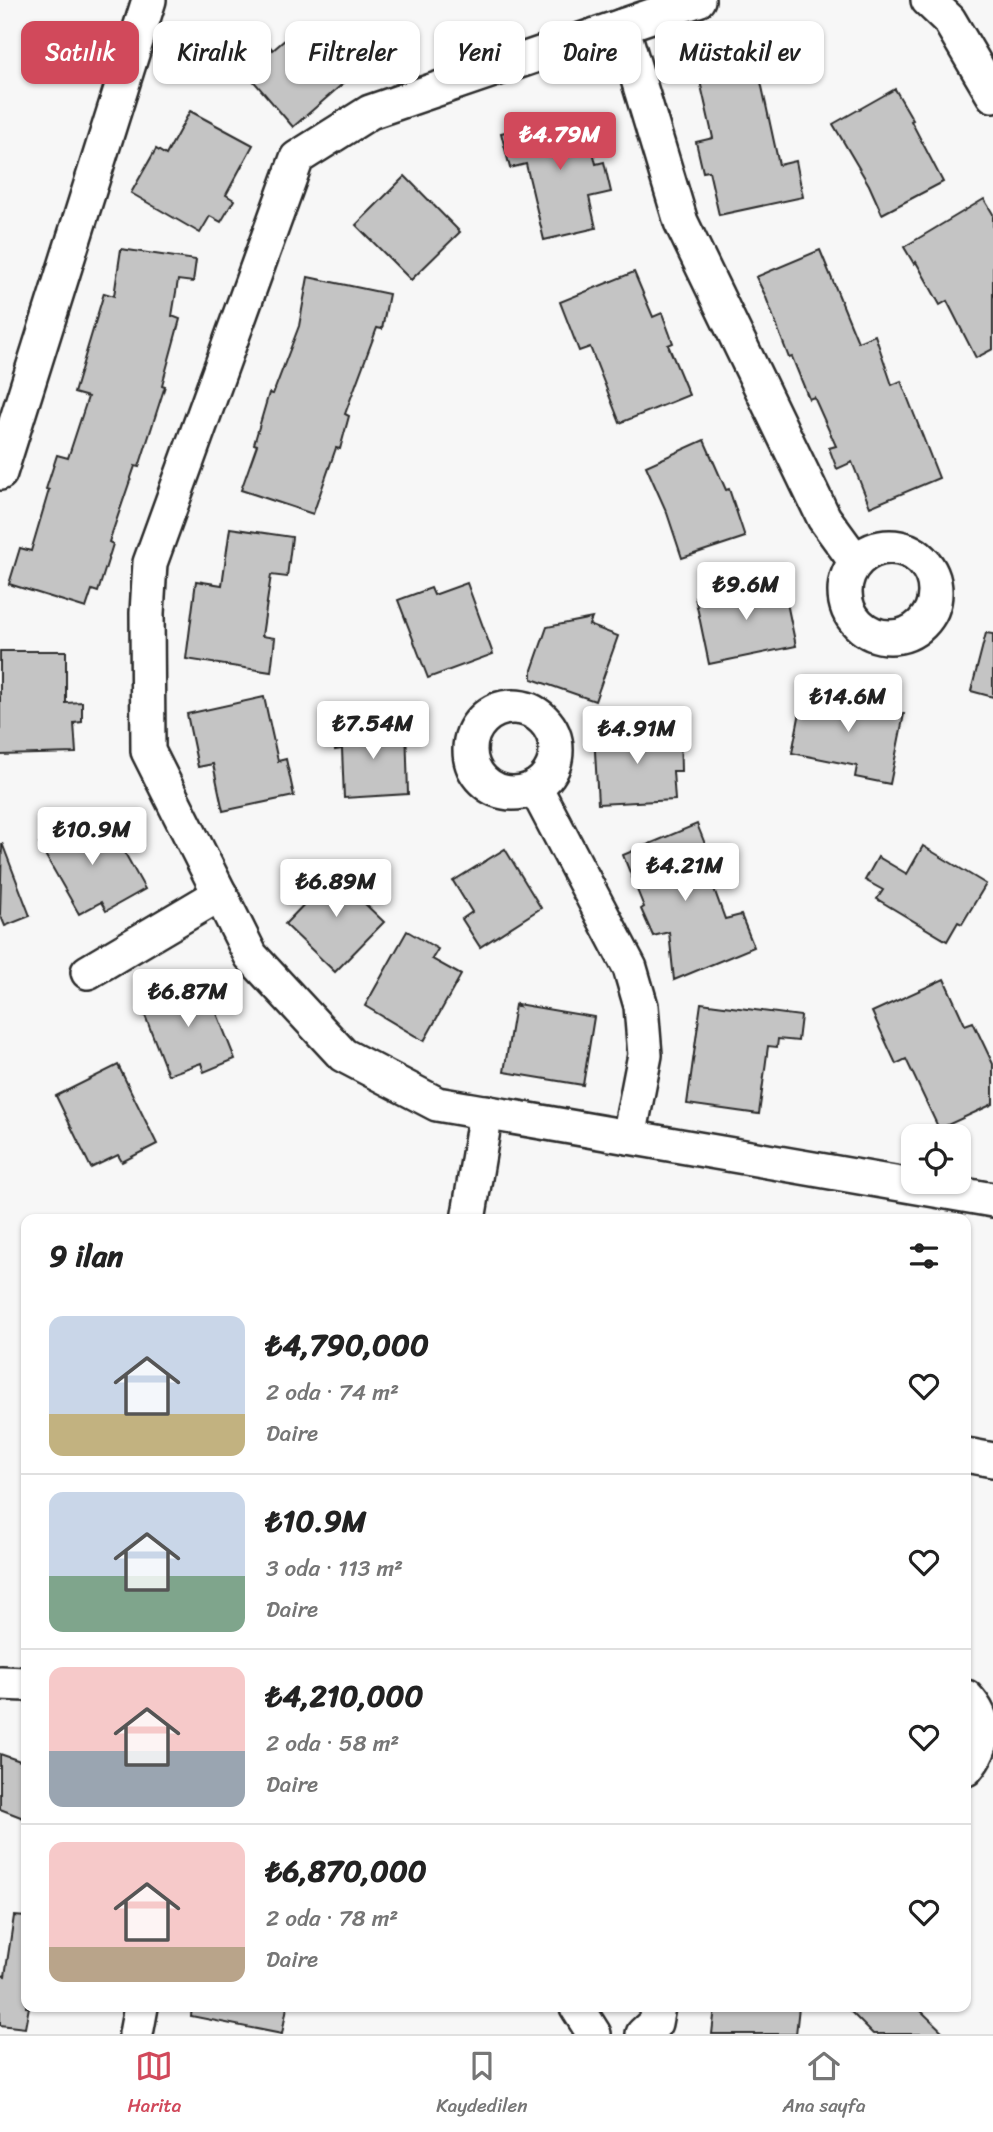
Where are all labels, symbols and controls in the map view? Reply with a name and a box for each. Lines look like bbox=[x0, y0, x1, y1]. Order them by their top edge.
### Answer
chip: Satılık bbox=[21, 21, 139, 84]
chip: Kiralık bbox=[153, 21, 271, 84]
chip: Filtreler bbox=[285, 21, 420, 84]
chip: Yeni bbox=[434, 21, 525, 84]
chip: Daire bbox=[539, 21, 641, 84]
chip: Müstakil ev bbox=[655, 21, 824, 84]
pin: ₺4.79M bbox=[503, 113, 617, 172]
text: ₺4.79M bbox=[520, 114, 600, 155]
pin: ₺9.6M bbox=[697, 562, 795, 622]
text: ₺9.6M bbox=[713, 564, 779, 605]
pin: ₺14.6M bbox=[791, 674, 905, 734]
text: ₺14.6M bbox=[810, 676, 886, 717]
pin: ₺7.54M bbox=[316, 702, 430, 761]
text: ₺7.54M bbox=[333, 703, 413, 744]
pin: ₺4.91M bbox=[580, 706, 694, 766]
text: ₺4.91M bbox=[599, 708, 675, 749]
pin: ₺10.9M bbox=[35, 808, 149, 867]
text: ₺10.9M bbox=[54, 809, 130, 850]
pin: ₺4.21M bbox=[628, 844, 742, 903]
text: ₺4.21M bbox=[647, 845, 723, 886]
pin: ₺6.89M bbox=[279, 860, 393, 919]
text: ₺6.89M bbox=[296, 861, 376, 902]
pin: ₺6.87M bbox=[131, 970, 245, 1029]
text: ₺6.87M bbox=[149, 971, 227, 1012]
map controls bbox=[901, 1124, 971, 1194]
button: locate bbox=[901, 1124, 971, 1194]
text: 9 ilan bbox=[49, 1229, 123, 1283]
icon: filters bbox=[905, 1237, 943, 1275]
text: ₺4,790,000 bbox=[266, 1318, 429, 1372]
icon: home bbox=[105, 1344, 189, 1428]
icon: heart bbox=[905, 1367, 943, 1405]
text: 2 oda · 74 m² bbox=[266, 1372, 399, 1413]
text: Daire bbox=[266, 1413, 318, 1454]
text: ₺10.9M bbox=[266, 1494, 366, 1548]
icon: home bbox=[105, 1520, 189, 1604]
icon: heart bbox=[905, 1543, 943, 1581]
text: 3 oda · 113 m² bbox=[266, 1548, 403, 1589]
text: Daire bbox=[266, 1589, 318, 1630]
text: ₺4,210,000 bbox=[266, 1669, 423, 1723]
icon: home bbox=[105, 1695, 189, 1779]
icon: heart bbox=[905, 1718, 943, 1756]
text: 2 oda · 58 m² bbox=[266, 1723, 399, 1764]
text: Daire bbox=[266, 1764, 318, 1805]
text: ₺6,870,000 bbox=[266, 1844, 427, 1898]
icon: home bbox=[105, 1870, 189, 1954]
icon: heart bbox=[905, 1893, 943, 1931]
text: 2 oda · 78 m² bbox=[266, 1898, 398, 1939]
text: Daire bbox=[266, 1939, 318, 1980]
tab: Harita bbox=[127, 2047, 181, 2122]
tab: Kaydedilen bbox=[436, 2047, 528, 2122]
tab: Ana sayfa bbox=[782, 2047, 866, 2122]

